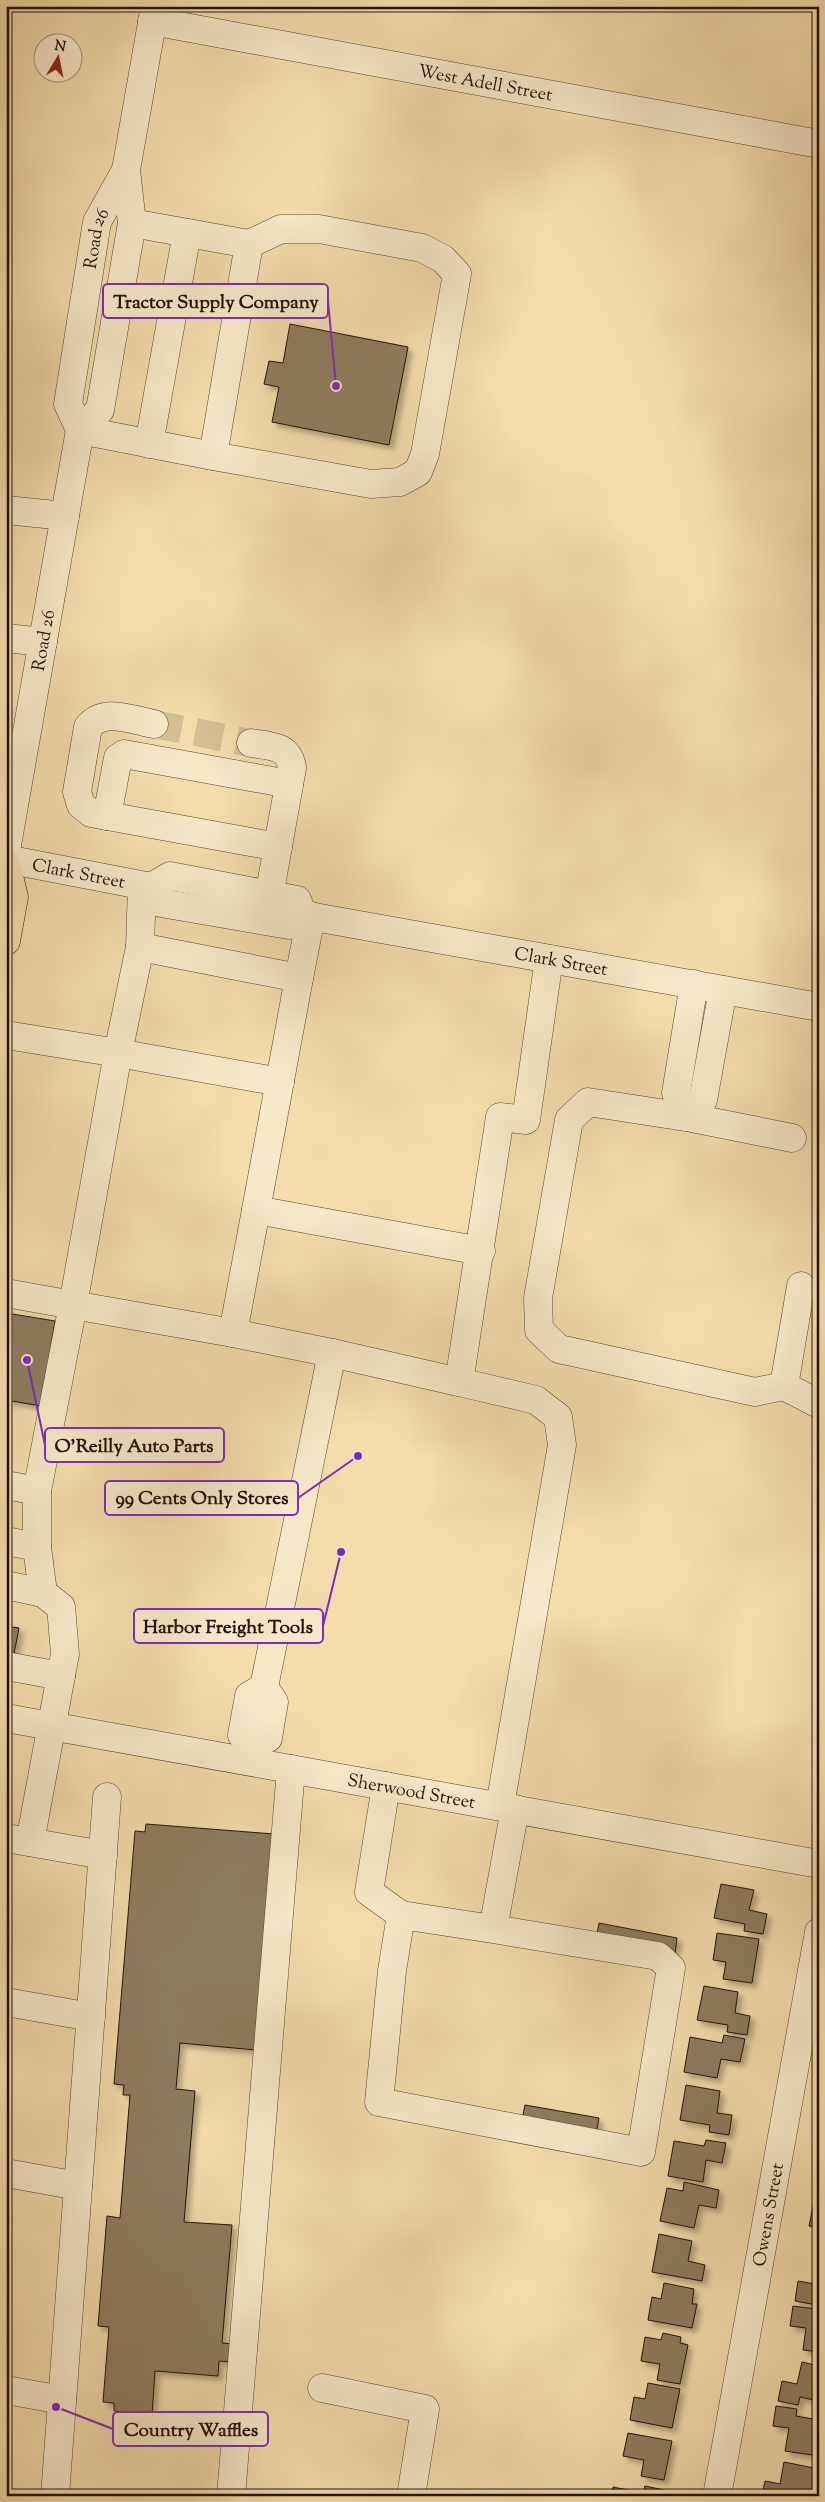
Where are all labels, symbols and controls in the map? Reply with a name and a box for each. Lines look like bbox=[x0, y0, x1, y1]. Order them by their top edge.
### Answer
north arrow bbox=[32, 32, 82, 82]
text: N bbox=[53, 36, 67, 58]
street label: West Adell Street bbox=[416, 59, 554, 110]
street label: Road 26 bbox=[79, 204, 117, 271]
callout: Tractor Supply Company bbox=[103, 284, 328, 318]
text: Tractor Supply Company bbox=[113, 290, 319, 317]
street label: Road 26 bbox=[27, 608, 63, 673]
street label: Clark Street bbox=[29, 853, 127, 897]
street label: Clark Street bbox=[512, 942, 609, 984]
callout: O'Reilly Auto Parts bbox=[45, 1428, 224, 1462]
text: O'Reilly Auto Parts bbox=[54, 1434, 214, 1461]
callout: 99 Cents Only Stores bbox=[105, 1481, 298, 1515]
text: 99 Cents Only Stores bbox=[116, 1486, 289, 1513]
callout: Harbor Freight Tools bbox=[134, 1609, 323, 1643]
text: Harbor Freight Tools bbox=[143, 1615, 313, 1642]
street label: Sherwood Street bbox=[345, 1769, 477, 1817]
street label: Owens Street bbox=[748, 2161, 792, 2269]
callout: Country Waffles bbox=[113, 2412, 268, 2446]
text: Country Waffles bbox=[124, 2418, 259, 2445]

